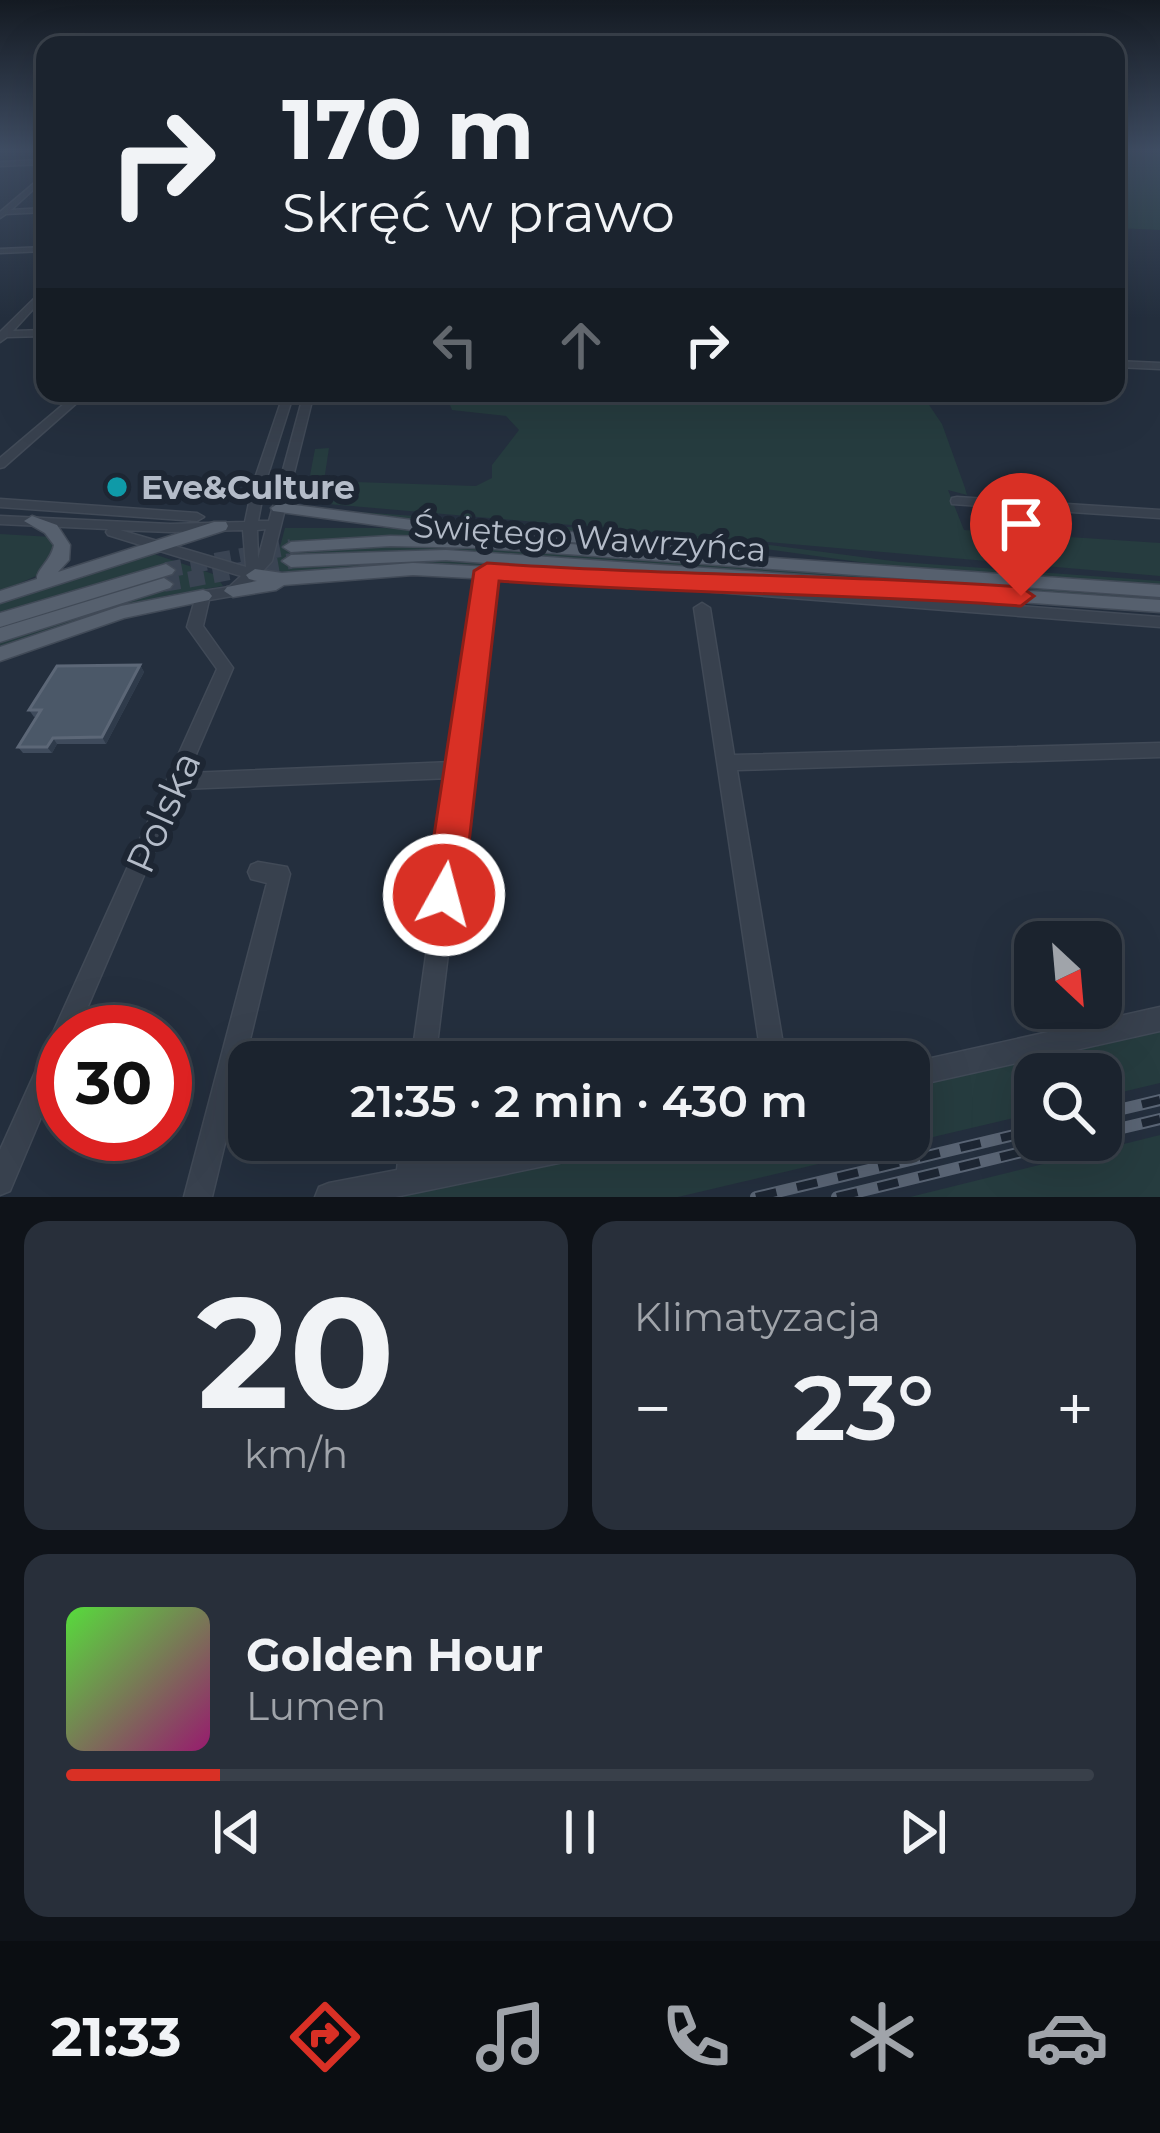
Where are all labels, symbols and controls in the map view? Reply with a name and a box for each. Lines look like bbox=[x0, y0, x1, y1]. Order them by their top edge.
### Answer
text: 170 m bbox=[282, 78, 534, 180]
icon: right bbox=[84, 84, 240, 240]
text: Skręć w prawo bbox=[282, 180, 675, 246]
icon: left bbox=[422, 312, 488, 378]
icon: ahead bbox=[548, 312, 614, 378]
icon: right bbox=[674, 312, 740, 378]
place label: Eve&Culture bbox=[141, 467, 355, 507]
pin bbox=[970, 473, 1072, 596]
marker: Eve&Culture bbox=[104, 474, 130, 500]
icon: arrive bbox=[988, 491, 1054, 557]
street label: Świętego Wawrzyńca bbox=[412, 505, 768, 569]
street label: Polska bbox=[115, 744, 211, 880]
position arrow bbox=[381, 832, 507, 958]
north arrow bbox=[1014, 921, 1122, 1029]
map controls bbox=[1014, 921, 1122, 1161]
speed limit sign: 30 bbox=[36, 1005, 192, 1161]
button: search bbox=[1014, 1053, 1122, 1161]
text: 21:35 · 2 min · 430 m bbox=[350, 1073, 808, 1128]
text: 20 bbox=[197, 1257, 395, 1447]
text: Klimatyzacja bbox=[634, 1293, 881, 1341]
text: 23° bbox=[793, 1353, 935, 1463]
text: − bbox=[634, 1368, 672, 1449]
text: + bbox=[1056, 1368, 1094, 1449]
text: km/h bbox=[244, 1430, 348, 1478]
text: Golden Hour bbox=[246, 1627, 543, 1682]
text: Lumen bbox=[246, 1682, 386, 1730]
icon: previous bbox=[204, 1799, 270, 1865]
icon: pause bbox=[547, 1799, 613, 1865]
icon: next bbox=[890, 1799, 956, 1865]
icon: directions bbox=[283, 1995, 367, 2079]
icon: music bbox=[469, 1995, 553, 2079]
icon: phone bbox=[654, 1995, 738, 2079]
icon: climate bbox=[840, 1995, 924, 2079]
icon: car bbox=[1025, 1995, 1109, 2079]
text: 21:33 bbox=[51, 2004, 182, 2070]

